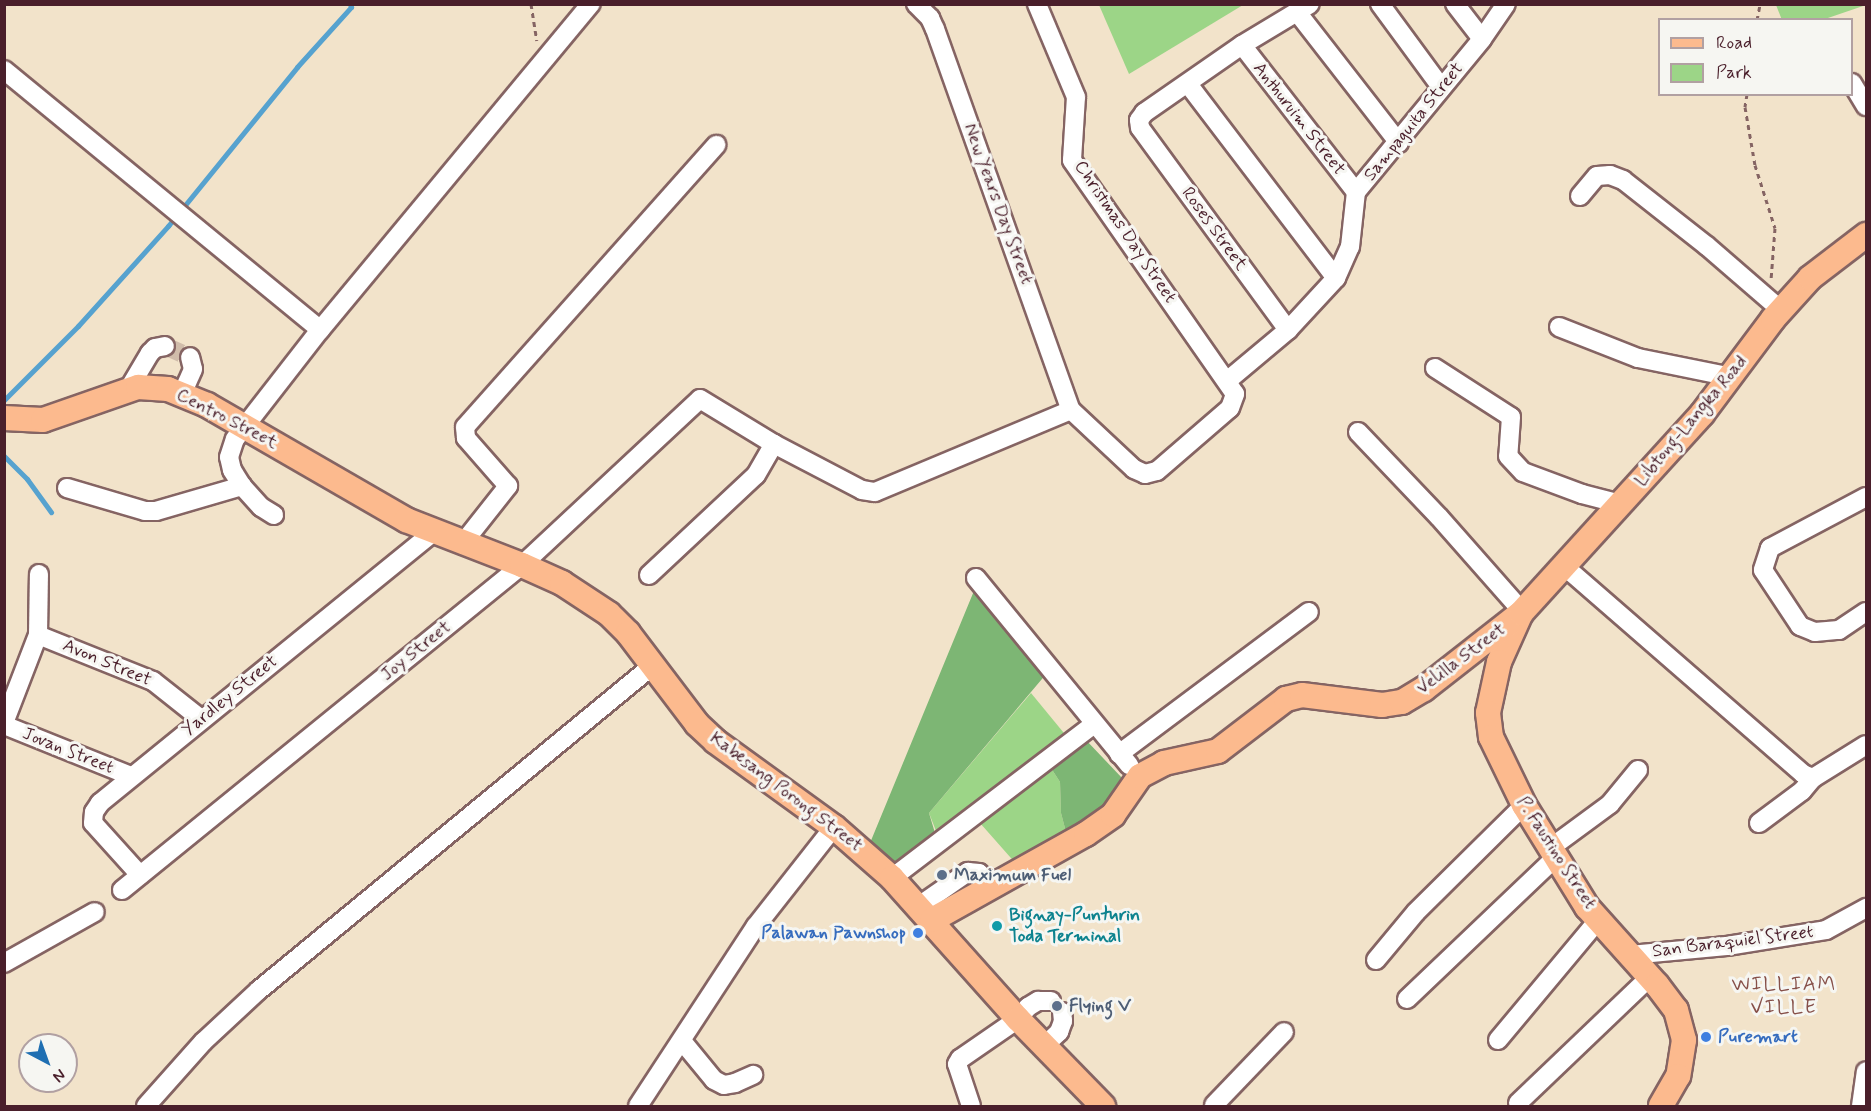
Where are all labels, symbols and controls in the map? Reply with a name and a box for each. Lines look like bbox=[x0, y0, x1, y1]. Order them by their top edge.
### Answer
legend bbox=[1658, 18, 1853, 96]
text: Road bbox=[1716, 31, 1752, 55]
street label: Anthuruim Street bbox=[1249, 59, 1349, 179]
street label: Sampaguita Street bbox=[1360, 59, 1468, 185]
text: Park bbox=[1716, 61, 1752, 85]
street label: New Years Day Street bbox=[958, 119, 1038, 289]
street label: Christmas Day Street bbox=[1068, 155, 1182, 309]
street label: Roses Street bbox=[1177, 183, 1251, 275]
street label: Libtong-Langka Road bbox=[1630, 351, 1752, 491]
street label: Centro Street bbox=[173, 384, 281, 454]
street label: Joy Street bbox=[377, 617, 455, 685]
street label: Velilla Street bbox=[1413, 619, 1509, 699]
street label: Avon Street bbox=[60, 635, 154, 691]
street label: Yardley Street bbox=[178, 651, 282, 741]
street label: Jovan Street bbox=[18, 722, 118, 780]
street label: Kabesang Porong Street bbox=[706, 728, 866, 856]
street label: P. Faustino Street bbox=[1511, 791, 1601, 915]
place label: Maximum Fuel bbox=[954, 864, 1071, 886]
marker: Maximum Fuel bbox=[935, 868, 949, 882]
place label: Bignay-Punturin Toda Terminal bbox=[1009, 905, 1140, 948]
marker: Bignay-Punturin Toda Terminal bbox=[990, 919, 1004, 933]
street label: San Baraquiel Street bbox=[1650, 921, 1816, 963]
place label: Palawan Pawnshop bbox=[759, 922, 906, 944]
marker: Palawan Pawnshop bbox=[911, 926, 925, 940]
district label: WILLIAM VILLE bbox=[1732, 973, 1836, 1020]
place label: Flying V bbox=[1069, 995, 1129, 1017]
marker: Flying V bbox=[1050, 999, 1064, 1013]
place label: Puremart bbox=[1718, 1026, 1798, 1048]
marker: Puremart bbox=[1699, 1030, 1713, 1044]
north arrow bbox=[18, 1033, 78, 1093]
text: N bbox=[48, 1064, 70, 1087]

